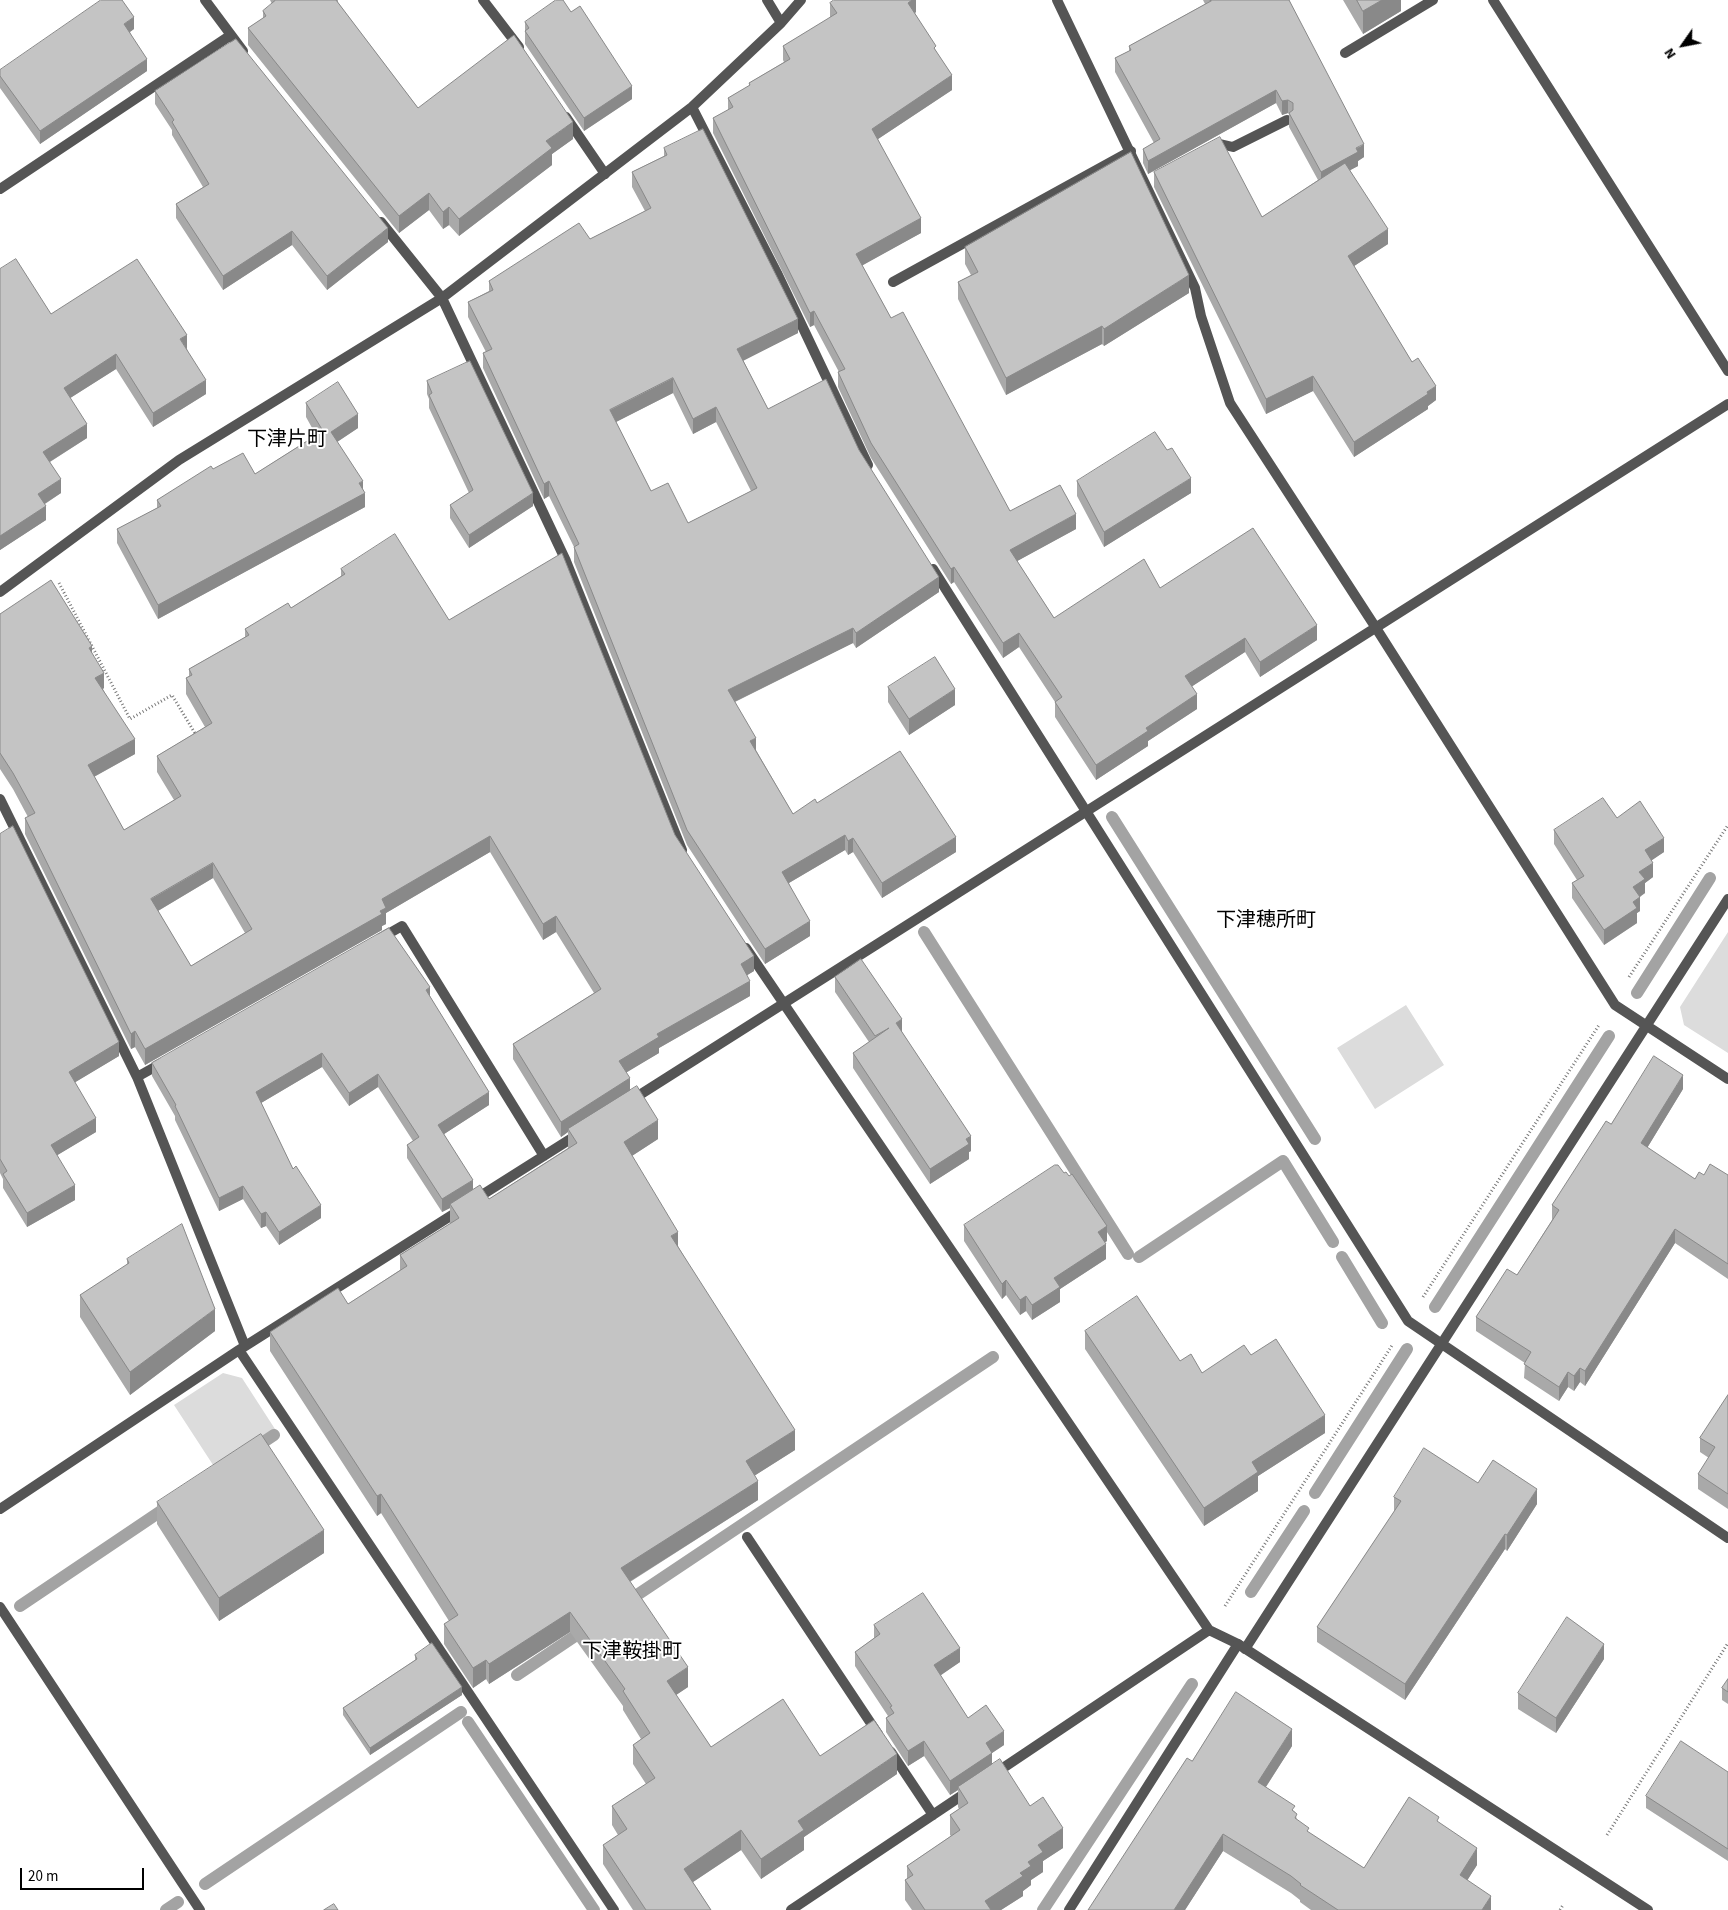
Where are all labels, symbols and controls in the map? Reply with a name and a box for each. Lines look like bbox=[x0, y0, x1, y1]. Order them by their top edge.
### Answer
north arrow bbox=[1658, 20, 1708, 70]
text: N bbox=[1659, 44, 1681, 63]
district label: 下津片町 bbox=[247, 429, 327, 453]
district label: 下津穂所町 bbox=[1216, 910, 1316, 934]
district label: 下津鞍掛町 bbox=[582, 1641, 682, 1665]
scale bar bbox=[22, 1858, 146, 1890]
text: 20 m bbox=[28, 1866, 58, 1887]

